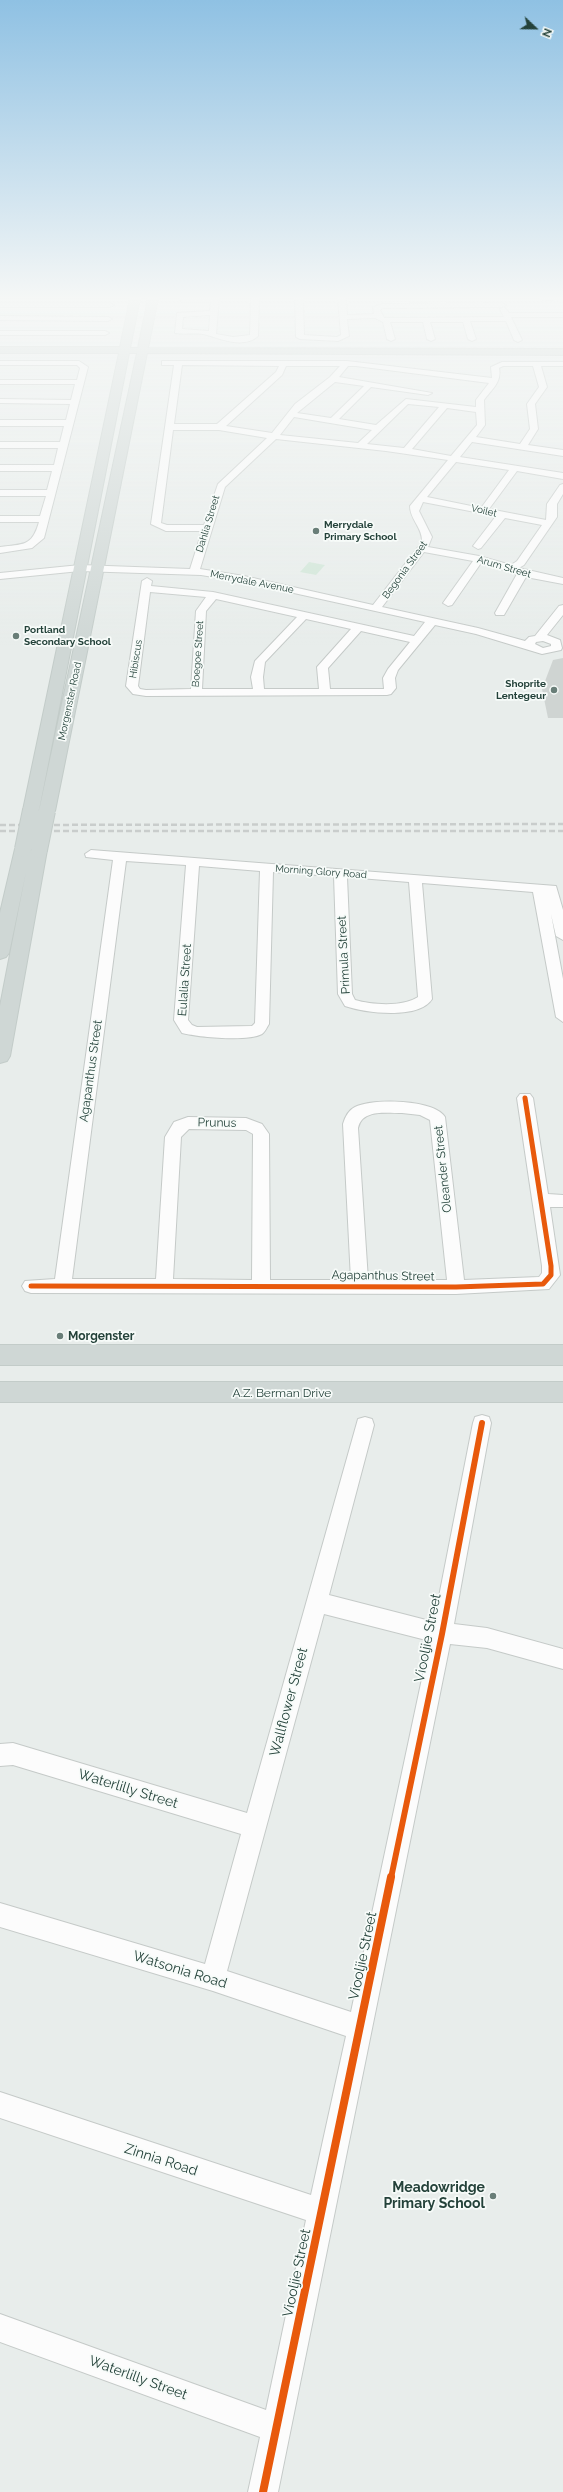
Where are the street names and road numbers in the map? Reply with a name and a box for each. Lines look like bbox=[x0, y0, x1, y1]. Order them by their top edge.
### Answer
street label: Dahlia Street bbox=[194, 494, 222, 554]
street label: Voilet bbox=[470, 502, 498, 520]
street label: Begonia Street bbox=[380, 539, 430, 601]
street label: Arum Street bbox=[476, 554, 532, 580]
street label: Merrydale Avenue bbox=[209, 568, 295, 596]
street label: Boegoe Street bbox=[190, 620, 206, 688]
street label: Hibiscus bbox=[127, 639, 145, 679]
street label: Morgenster Road bbox=[56, 661, 84, 741]
street label: Morning Glory Road bbox=[275, 863, 367, 881]
street label: Primula Street bbox=[335, 915, 353, 995]
street label: Eulalia Street bbox=[175, 943, 195, 1017]
street label: Agapanthus Street bbox=[77, 1019, 105, 1123]
street label: Prunus bbox=[198, 1115, 236, 1131]
street label: Oleander Street bbox=[431, 1125, 455, 1213]
street label: Agapanthus Street bbox=[331, 1268, 435, 1284]
street label: A.Z. Berman Drive bbox=[233, 1386, 331, 1400]
street label: Viooljie Street bbox=[411, 1592, 445, 1684]
street label: Wallflower Street bbox=[266, 1646, 312, 1758]
street label: Waterlilly Street bbox=[76, 1766, 180, 1812]
street label: Viooljie Street bbox=[345, 1910, 381, 2002]
street label: Watsonia Road bbox=[131, 1948, 229, 1992]
street label: Zinnia Road bbox=[122, 2140, 200, 2180]
street label: Viooljie Street bbox=[279, 2227, 315, 2319]
street label: Waterlilly Street bbox=[87, 2352, 189, 2404]

